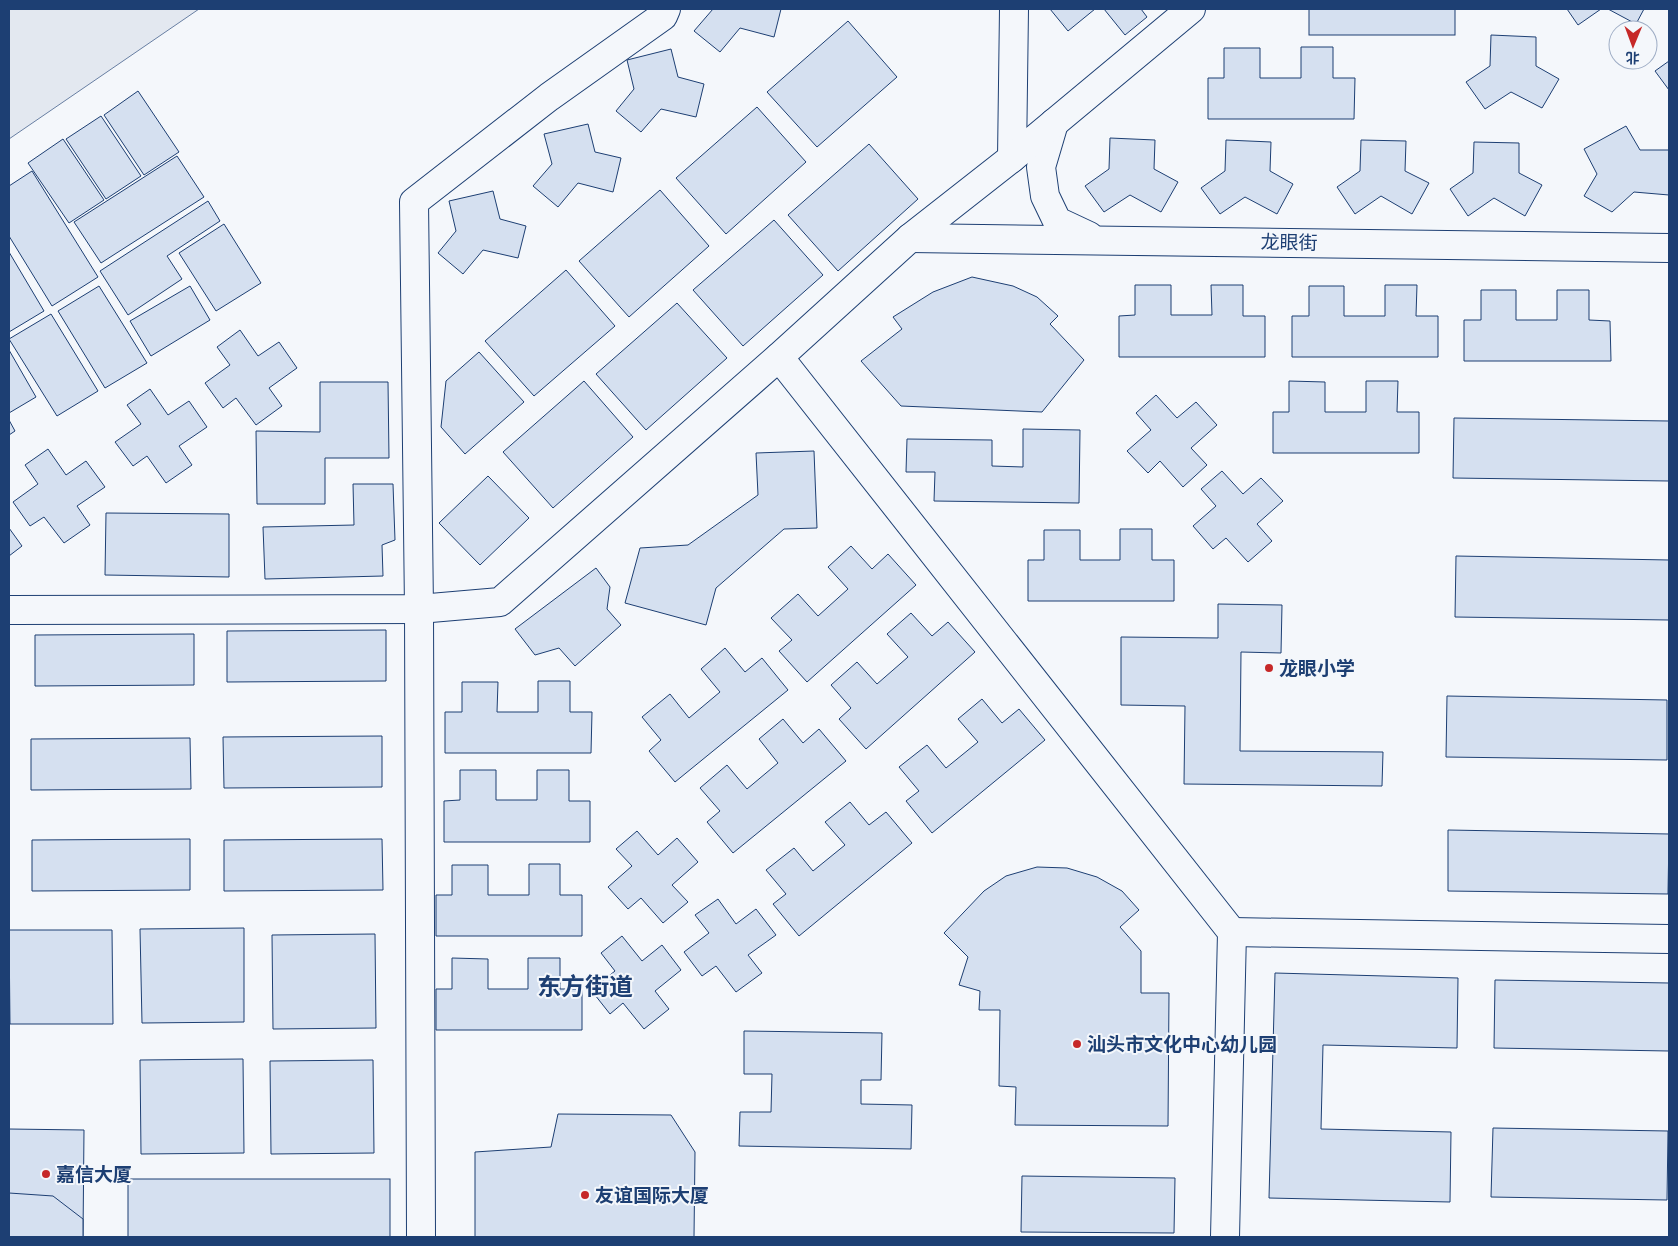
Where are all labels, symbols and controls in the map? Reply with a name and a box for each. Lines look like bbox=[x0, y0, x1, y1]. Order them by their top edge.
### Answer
north arrow bbox=[1608, 20, 1658, 70]
text: 北 bbox=[1626, 50, 1640, 67]
street label: 龙眼街 bbox=[1260, 230, 1318, 253]
place label: 龙眼小学 bbox=[1279, 656, 1355, 679]
marker: 龙眼小学 bbox=[1263, 662, 1275, 674]
district label: 东方街道 bbox=[537, 971, 633, 1000]
place label: 汕头市文化中心幼儿园 bbox=[1087, 1032, 1277, 1055]
marker: 汕头市文化中心幼儿园 bbox=[1071, 1038, 1083, 1050]
place label: 嘉信大厦 bbox=[56, 1162, 132, 1185]
marker: 嘉信大厦 bbox=[40, 1168, 52, 1180]
place label: 友谊国际大厦 bbox=[595, 1183, 709, 1206]
marker: 友谊国际大厦 bbox=[579, 1189, 591, 1201]

